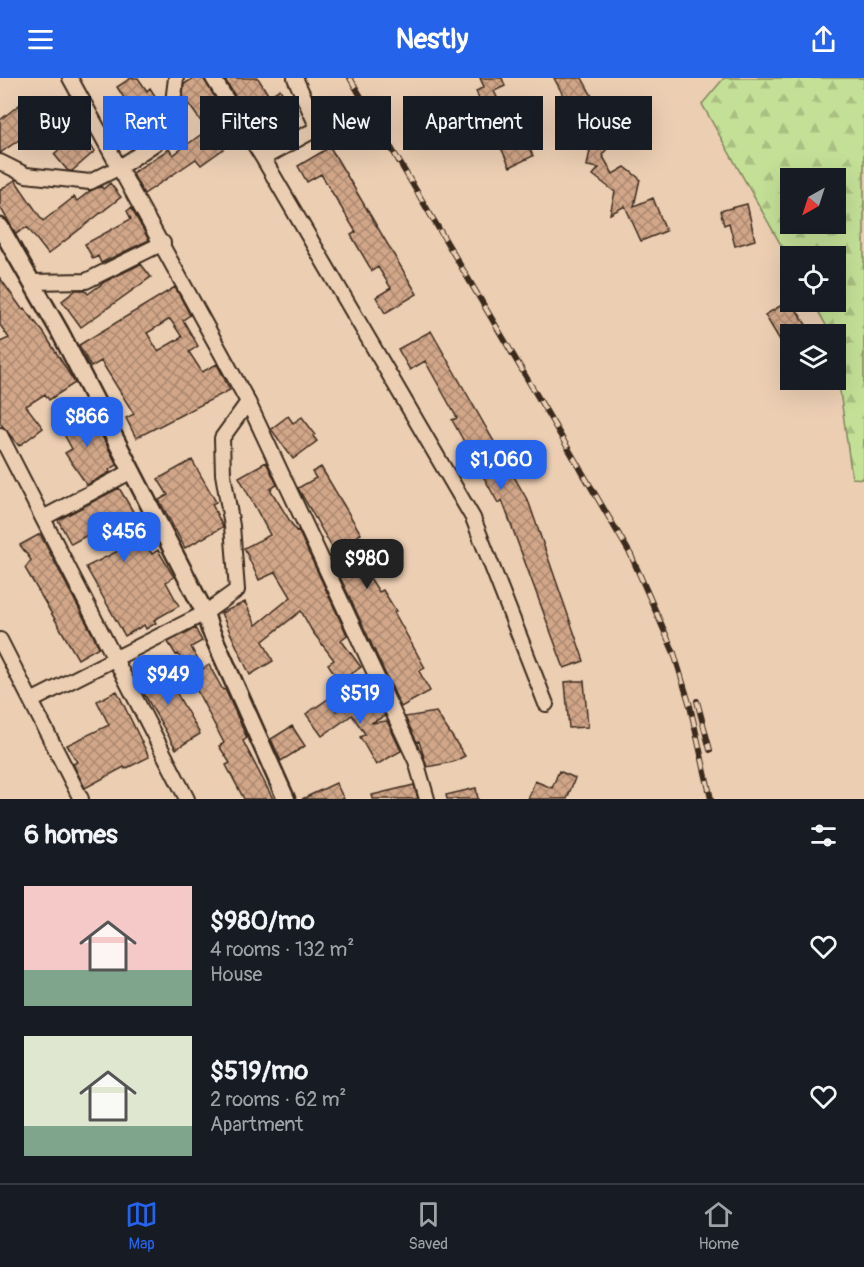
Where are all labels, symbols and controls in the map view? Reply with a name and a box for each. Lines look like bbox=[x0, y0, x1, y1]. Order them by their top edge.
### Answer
icon: menu bbox=[24, 23, 57, 56]
text: Nestly bbox=[396, 23, 468, 56]
icon: share bbox=[807, 23, 840, 56]
chip: Buy bbox=[18, 96, 91, 150]
chip: Rent bbox=[103, 96, 188, 150]
chip: Filters bbox=[200, 96, 299, 150]
chip: New bbox=[311, 96, 391, 150]
chip: Apartment bbox=[403, 96, 543, 150]
chip: House bbox=[555, 96, 652, 150]
north arrow bbox=[780, 168, 846, 234]
map controls bbox=[780, 168, 846, 390]
button: locate bbox=[780, 246, 846, 312]
button: layers bbox=[780, 324, 846, 390]
pin: $866 bbox=[51, 397, 123, 448]
text: $866 bbox=[65, 404, 109, 429]
pin: $1,060 bbox=[452, 440, 550, 491]
text: $1,060 bbox=[470, 447, 532, 472]
pin: $456 bbox=[88, 512, 160, 563]
text: $456 bbox=[102, 519, 146, 544]
pin: $980 bbox=[331, 539, 403, 590]
text: $980 bbox=[345, 546, 389, 571]
pin: $949 bbox=[132, 655, 204, 706]
text: $949 bbox=[146, 662, 190, 687]
pin: $519 bbox=[324, 674, 396, 725]
text: $519 bbox=[340, 681, 380, 706]
text: 6 homes bbox=[24, 819, 118, 851]
icon: filters bbox=[807, 819, 840, 852]
text: $980/mo bbox=[210, 905, 315, 937]
icon: home bbox=[72, 910, 144, 982]
icon: heart bbox=[807, 930, 840, 963]
text: 4 rooms · 132 m² bbox=[210, 937, 354, 962]
text: House bbox=[210, 962, 262, 987]
text: $519/mo bbox=[210, 1055, 308, 1087]
icon: home bbox=[72, 1060, 144, 1132]
icon: heart bbox=[807, 1080, 840, 1113]
text: 2 rooms · 62 m² bbox=[210, 1087, 346, 1112]
text: Apartment bbox=[210, 1112, 303, 1137]
tab: Map bbox=[125, 1198, 158, 1254]
tab: Saved bbox=[408, 1198, 448, 1254]
tab: Home bbox=[698, 1198, 739, 1254]

